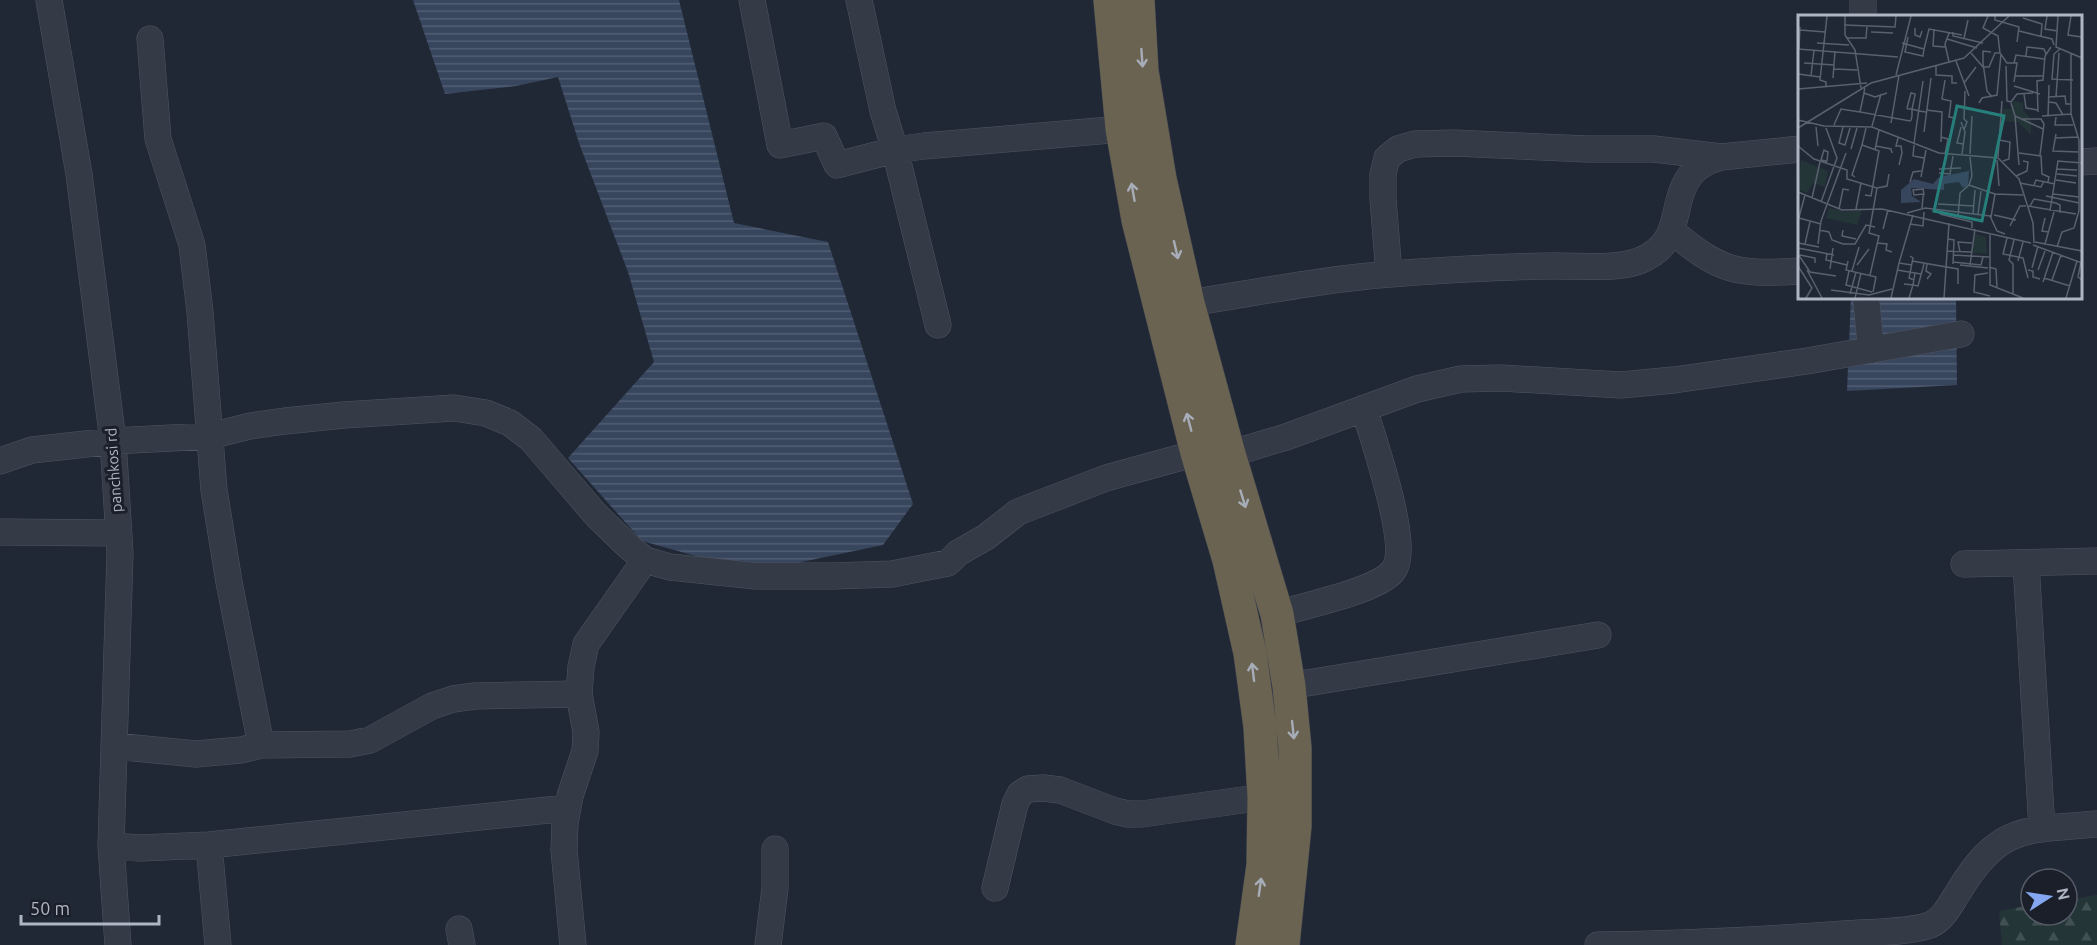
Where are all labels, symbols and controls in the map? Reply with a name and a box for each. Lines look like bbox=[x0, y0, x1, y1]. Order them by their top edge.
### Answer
inset map bbox=[1798, 15, 2082, 298]
one-way arrow bbox=[1136, 48, 1147, 68]
one-way arrow bbox=[1127, 183, 1138, 202]
one-way arrow bbox=[1171, 240, 1183, 259]
one-way arrow bbox=[1182, 413, 1194, 432]
street label: panchkosi rd bbox=[102, 427, 125, 513]
one-way arrow bbox=[1238, 489, 1249, 508]
one-way arrow bbox=[1247, 663, 1258, 682]
one-way arrow bbox=[1288, 720, 1299, 740]
north arrow bbox=[2019, 867, 2079, 927]
one-way arrow bbox=[1254, 878, 1265, 897]
text: N bbox=[2054, 886, 2074, 902]
scale bar bbox=[21, 888, 159, 926]
text: 50 m bbox=[30, 898, 70, 918]

